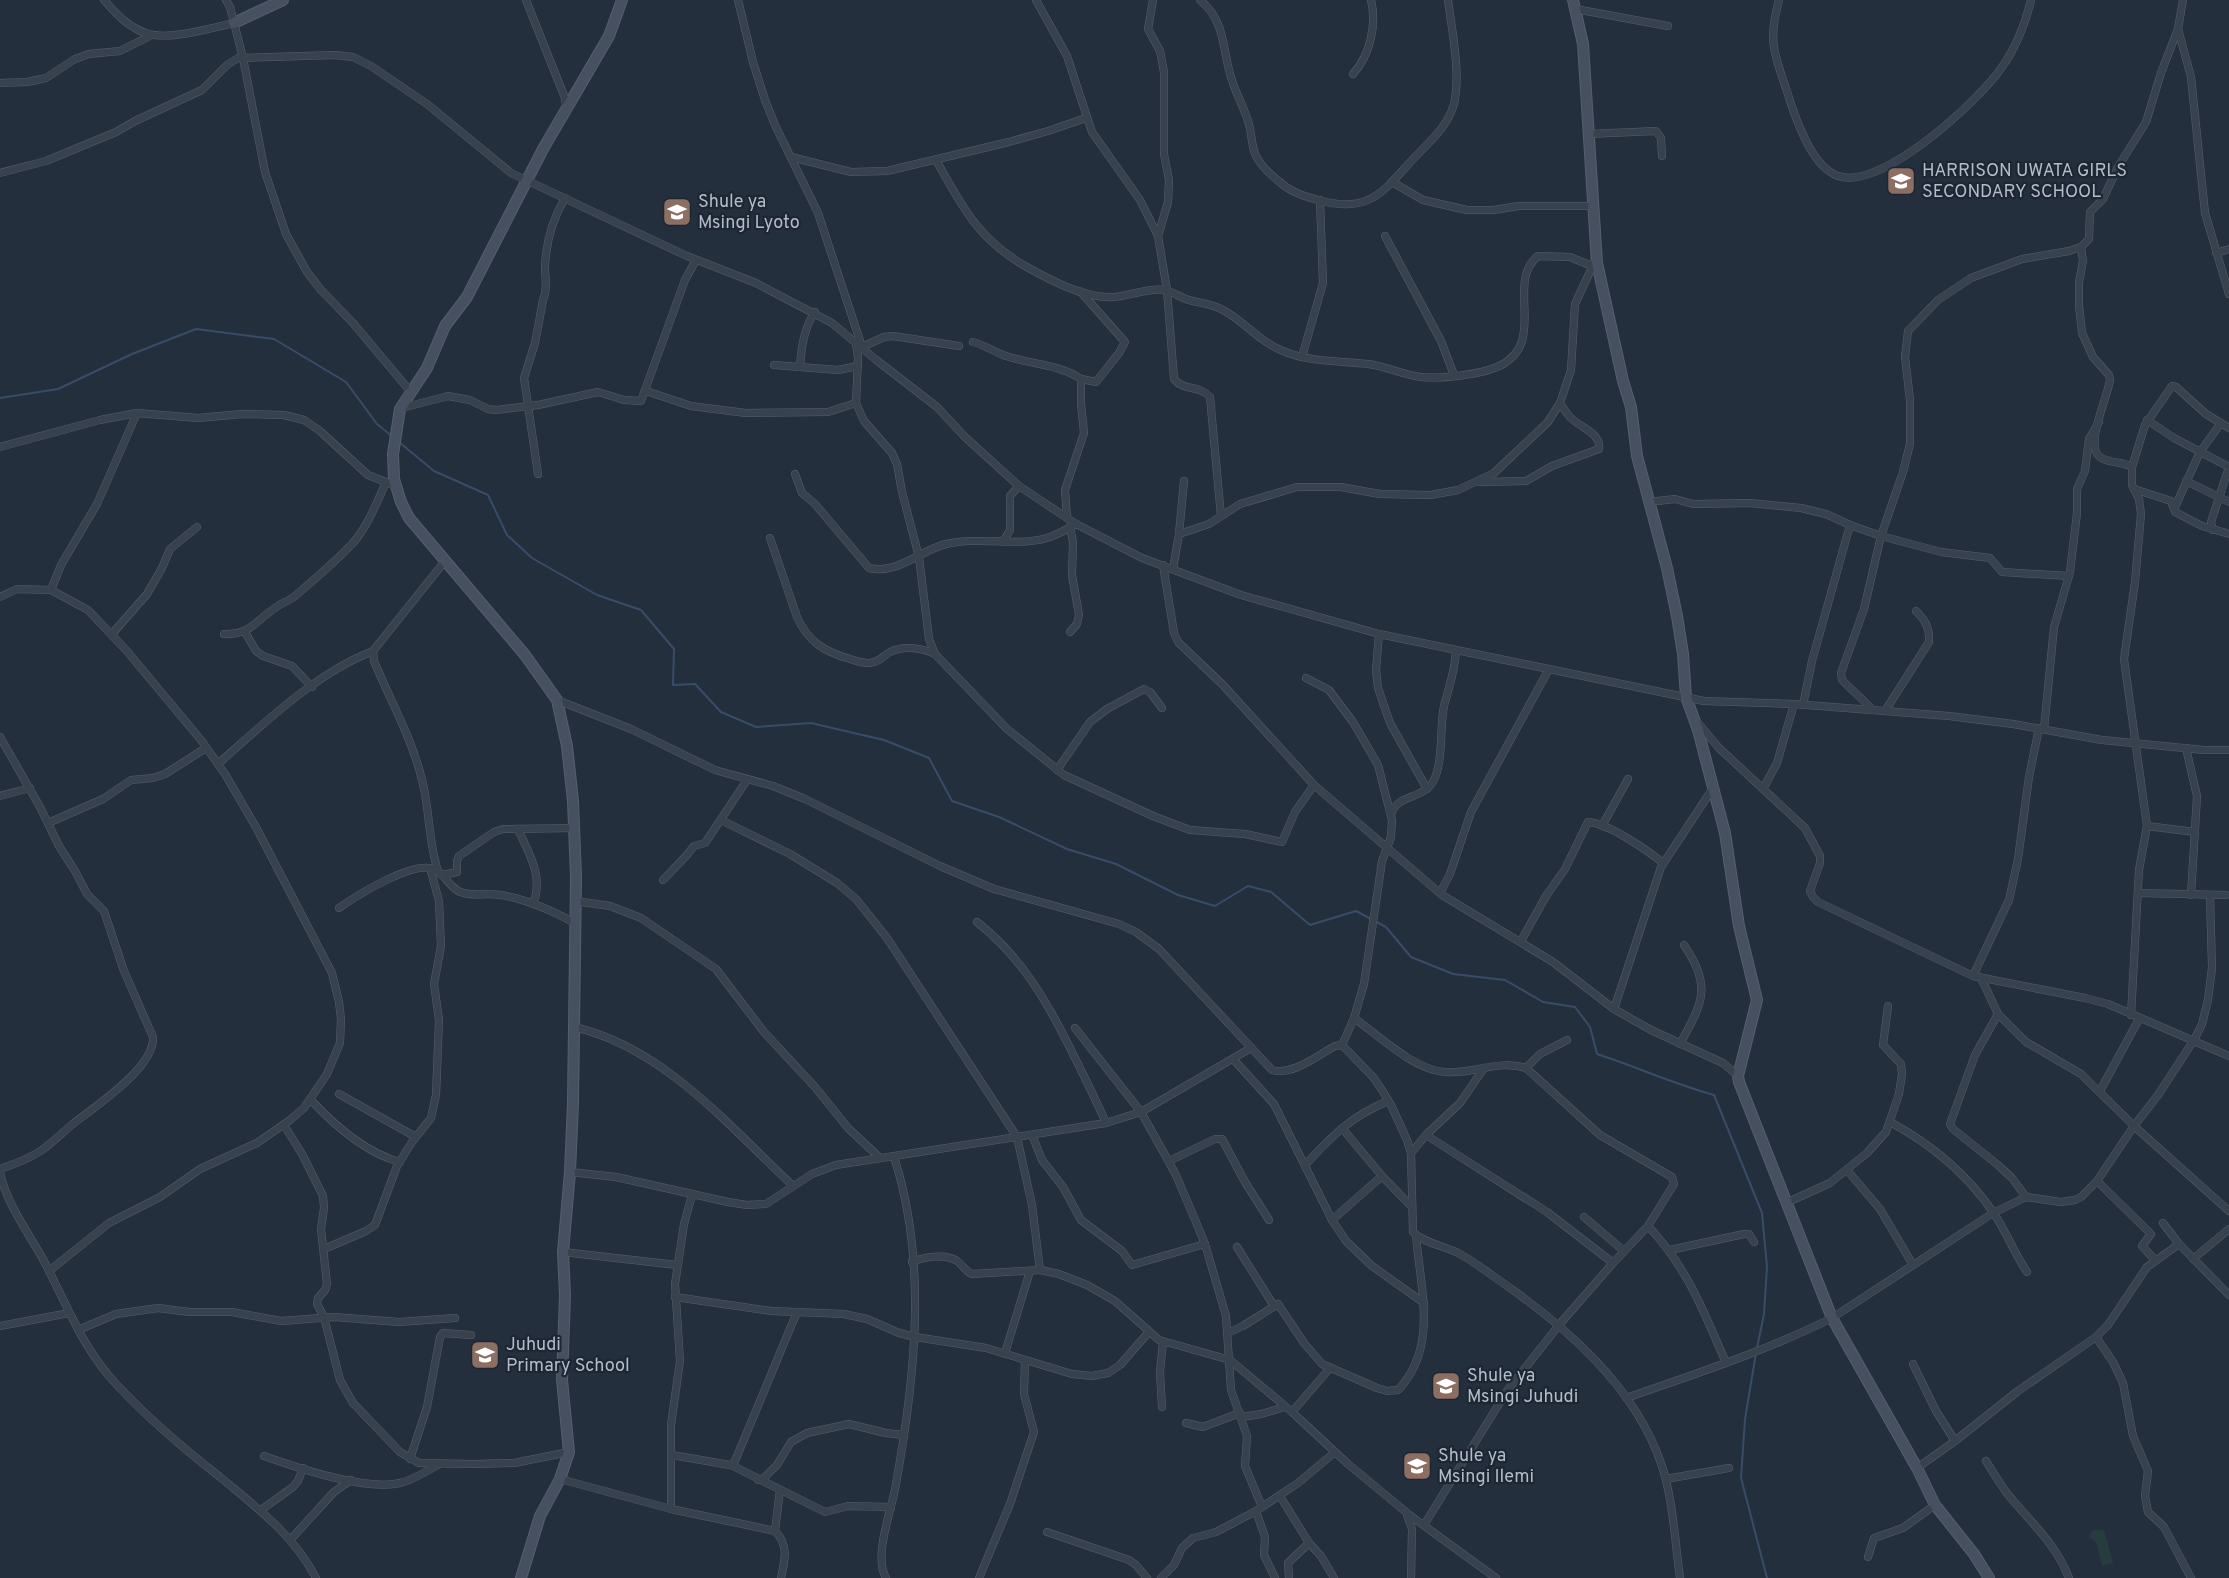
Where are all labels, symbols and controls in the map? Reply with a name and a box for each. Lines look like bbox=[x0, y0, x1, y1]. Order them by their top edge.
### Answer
place label: HARRISON UWATA GIRLS SECONDARY SCHOOL bbox=[1922, 160, 2127, 204]
school or university icon: HARRISON UWATA GIRLS SECONDARY SCHOOL bbox=[1885, 165, 1917, 197]
place label: Shule ya Msingi Lyoto bbox=[698, 191, 800, 235]
school or university icon: Shule ya Msingi Lyoto bbox=[661, 196, 693, 228]
place label: Juhudi Primary School bbox=[506, 1334, 630, 1378]
school or university icon: Juhudi Primary School bbox=[469, 1339, 501, 1371]
place label: Shule ya Msingi Juhudi bbox=[1467, 1365, 1578, 1409]
school or university icon: Shule ya Msingi Juhudi bbox=[1430, 1370, 1462, 1402]
place label: Shule ya Msingi Ilemi bbox=[1438, 1445, 1534, 1489]
school or university icon: Shule ya Msingi Ilemi bbox=[1401, 1450, 1433, 1482]

